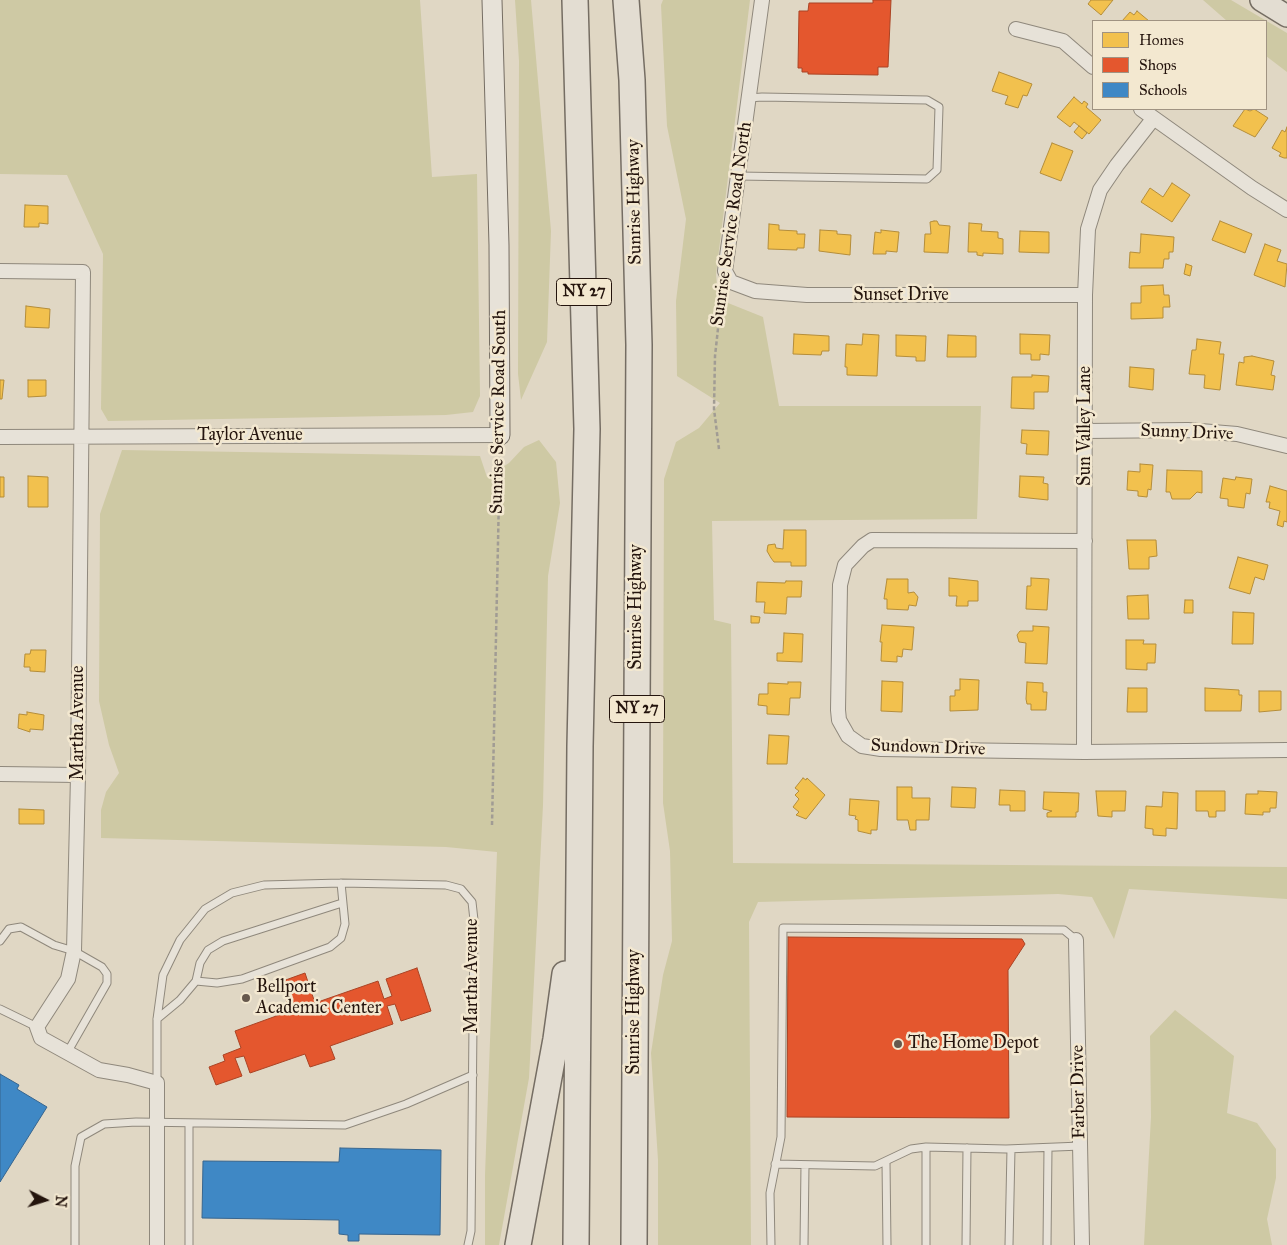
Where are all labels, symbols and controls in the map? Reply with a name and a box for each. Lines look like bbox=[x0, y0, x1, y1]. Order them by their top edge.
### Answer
legend bbox=[1092, 20, 1267, 110]
text: Homes bbox=[1139, 31, 1184, 49]
text: Shops bbox=[1139, 56, 1177, 74]
text: Schools bbox=[1139, 81, 1187, 99]
street label: Sunrise Service Road North bbox=[707, 120, 757, 328]
street label: Sunrise Highway bbox=[623, 139, 647, 265]
road number: NY 27 bbox=[556, 278, 612, 306]
street label: Sunset Drive bbox=[853, 285, 949, 307]
street label: Sunrise Service Road South bbox=[486, 310, 512, 514]
street label: Sun Valley Lane bbox=[1075, 366, 1097, 486]
street label: Sunny Drive bbox=[1140, 421, 1234, 445]
street label: Taylor Avenue bbox=[197, 425, 303, 447]
street label: Sunrise Highway bbox=[626, 544, 648, 670]
street label: Martha Avenue bbox=[68, 666, 90, 780]
road number: NY 27 bbox=[610, 696, 664, 722]
street label: Sundown Drive bbox=[870, 735, 986, 761]
street label: Martha Avenue bbox=[462, 919, 484, 1033]
street label: Sunrise Highway bbox=[624, 949, 646, 1075]
place label: Bellport Academic Center bbox=[256, 977, 381, 1020]
marker: Bellport Academic Center bbox=[240, 992, 252, 1004]
place label: The Home Depot bbox=[908, 1033, 1039, 1055]
marker: The Home Depot bbox=[892, 1038, 904, 1050]
street label: Farber Drive bbox=[1067, 1045, 1091, 1139]
north arrow bbox=[20, 1175, 70, 1225]
text: N bbox=[51, 1195, 69, 1208]

